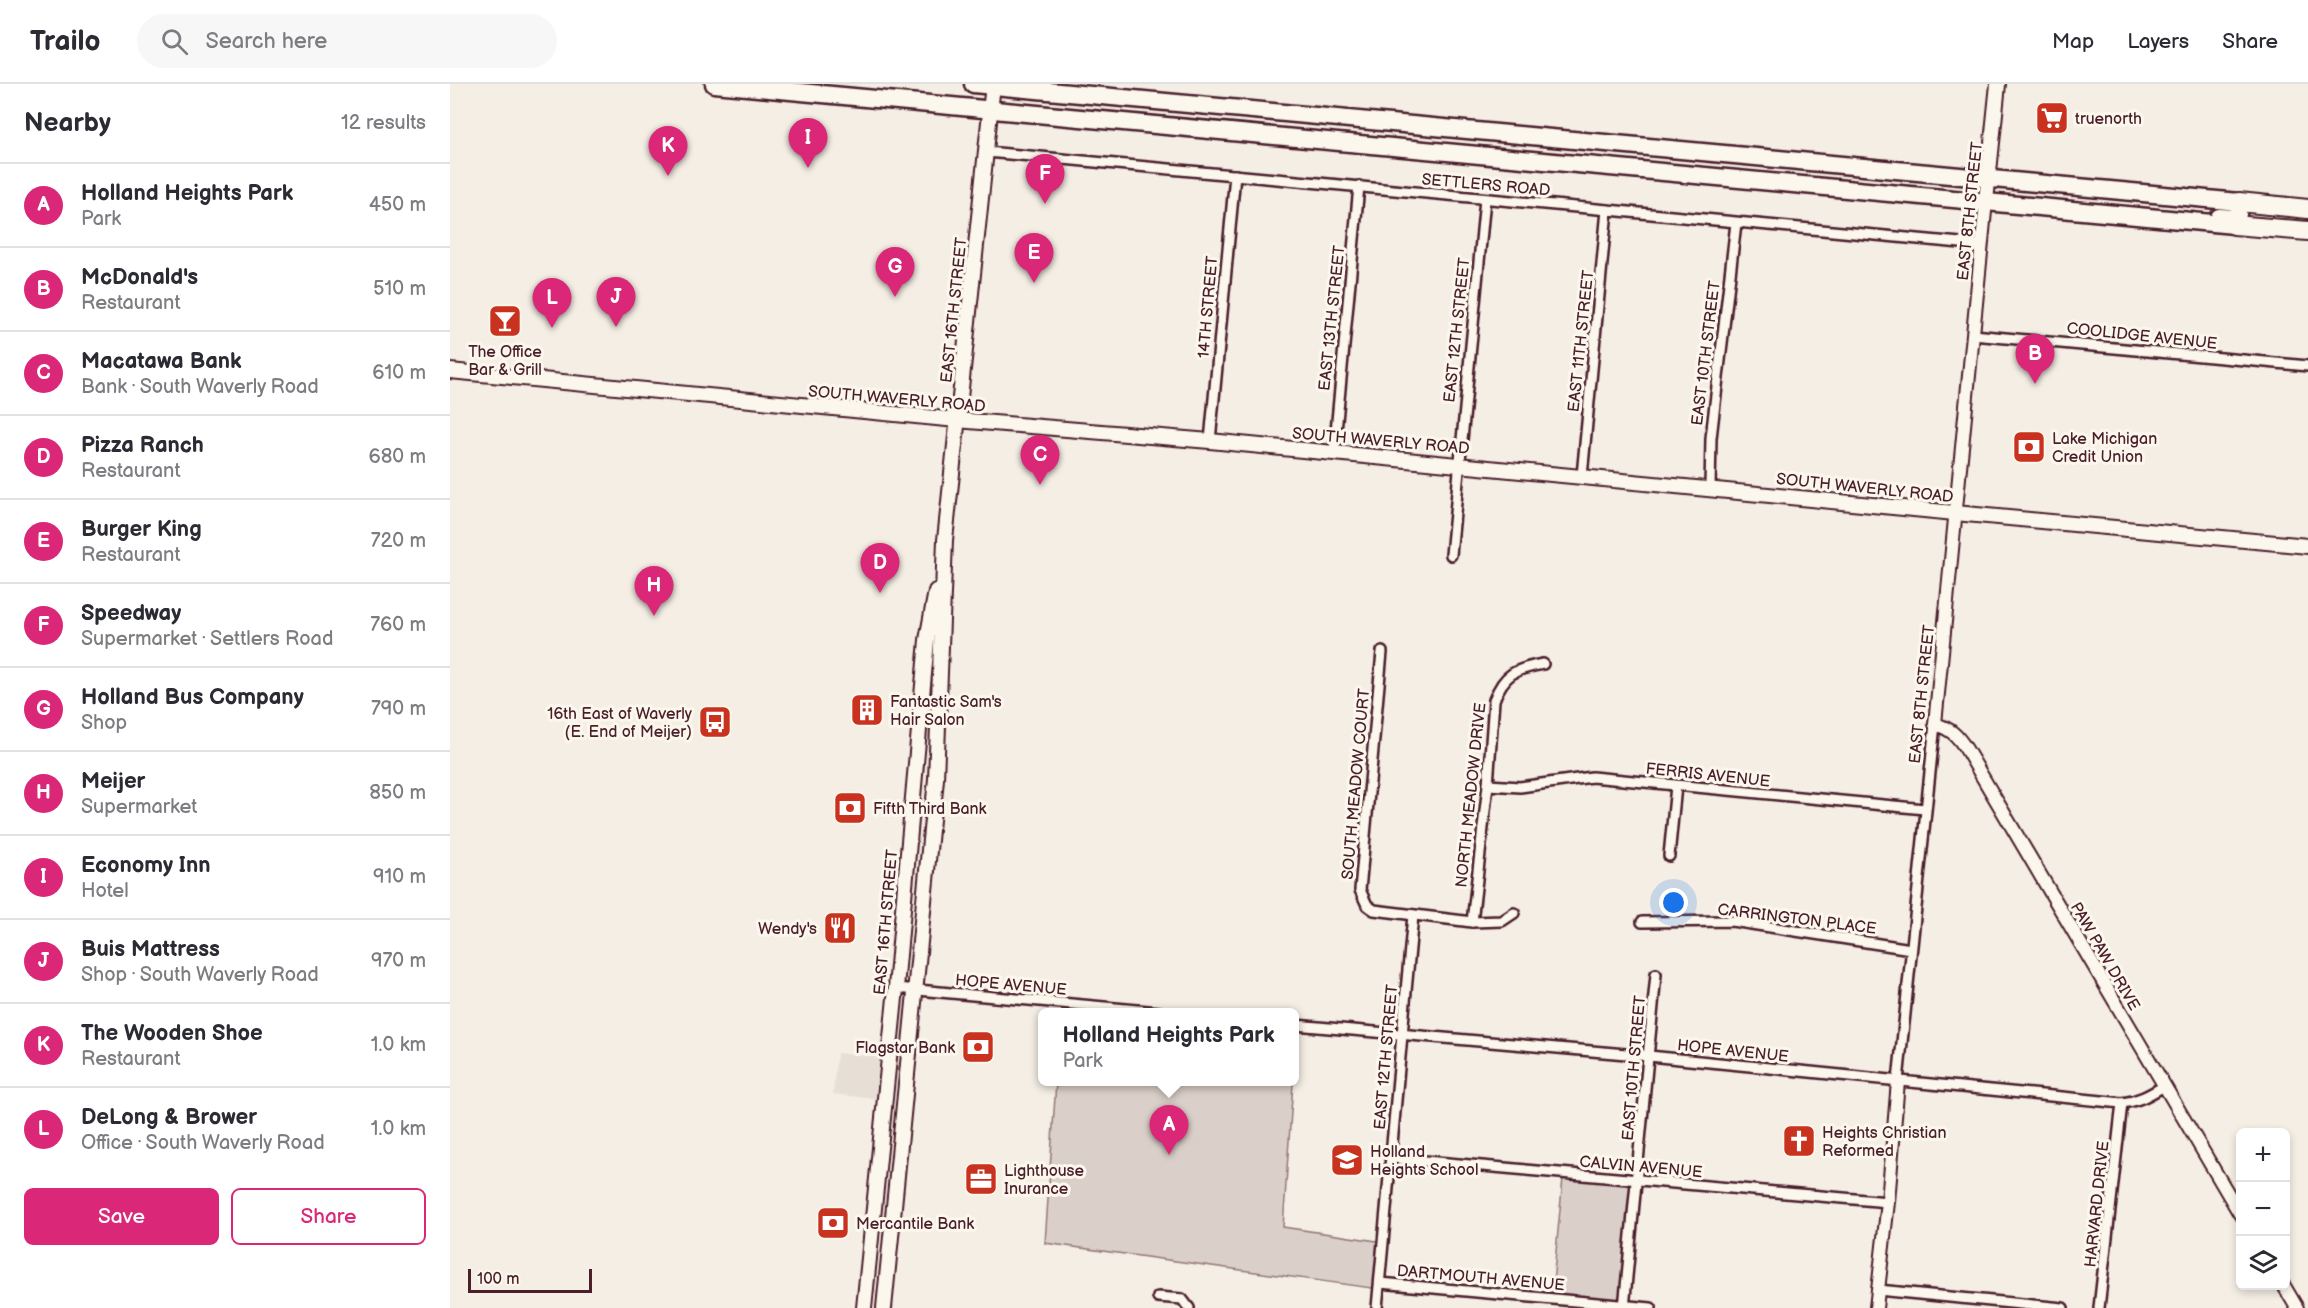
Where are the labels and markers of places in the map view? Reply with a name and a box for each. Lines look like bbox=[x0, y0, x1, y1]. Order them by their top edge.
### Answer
supermarket icon: truenorth bbox=[2034, 100, 2070, 136]
place label: truenorth bbox=[2075, 110, 2142, 129]
pin: I bbox=[788, 118, 828, 168]
pin: K bbox=[648, 126, 688, 176]
pin: F bbox=[1026, 154, 1064, 204]
pin: E bbox=[1014, 234, 1054, 283]
pin: G bbox=[876, 248, 914, 297]
pin: L bbox=[532, 278, 572, 328]
pin: J bbox=[596, 278, 636, 327]
bar icon: The Office Bar & Grill bbox=[487, 303, 523, 339]
pin: B bbox=[2016, 334, 2054, 384]
place label: The Office Bar & Grill bbox=[468, 343, 542, 380]
bank icon: Lake Michigan Credit Union bbox=[2011, 429, 2047, 465]
place label: Lake Michigan Credit Union bbox=[2052, 430, 2157, 467]
pin: C bbox=[1020, 436, 1060, 485]
pin: D bbox=[860, 544, 900, 593]
pin: H bbox=[634, 566, 674, 616]
building icon: Fantastic Sam's Hair Salon bbox=[849, 692, 885, 728]
place label: Fantastic Sam's Hair Salon bbox=[890, 693, 1002, 730]
bus stop icon: 16th East of Waverly (E. End of Meijer) bbox=[697, 704, 733, 740]
place label: 16th East of Waverly (E. End of Meijer) bbox=[547, 705, 693, 742]
bank icon: Fifth Third Bank bbox=[832, 790, 868, 826]
place label: Fifth Third Bank bbox=[873, 800, 987, 819]
restaurant icon: Wendy's bbox=[822, 910, 858, 946]
place label: Wendy's bbox=[758, 920, 817, 939]
bank icon: Flagstar Bank bbox=[960, 1029, 996, 1065]
place label: Flagstar Bank bbox=[855, 1039, 955, 1058]
pin: A bbox=[1150, 1106, 1188, 1155]
church icon: Heights Christian Reformed bbox=[1781, 1123, 1817, 1159]
place label: Heights Christian Reformed bbox=[1822, 1124, 1946, 1161]
school or university icon: Holland Heights School bbox=[1329, 1142, 1365, 1178]
place label: Holland Heights School bbox=[1370, 1143, 1478, 1180]
office icon: Lighthouse Inurance bbox=[963, 1161, 999, 1197]
place label: Lighthouse Inurance bbox=[1004, 1162, 1085, 1199]
bank icon: Mercantile Bank bbox=[815, 1205, 851, 1241]
place label: Mercantile Bank bbox=[856, 1215, 974, 1234]

